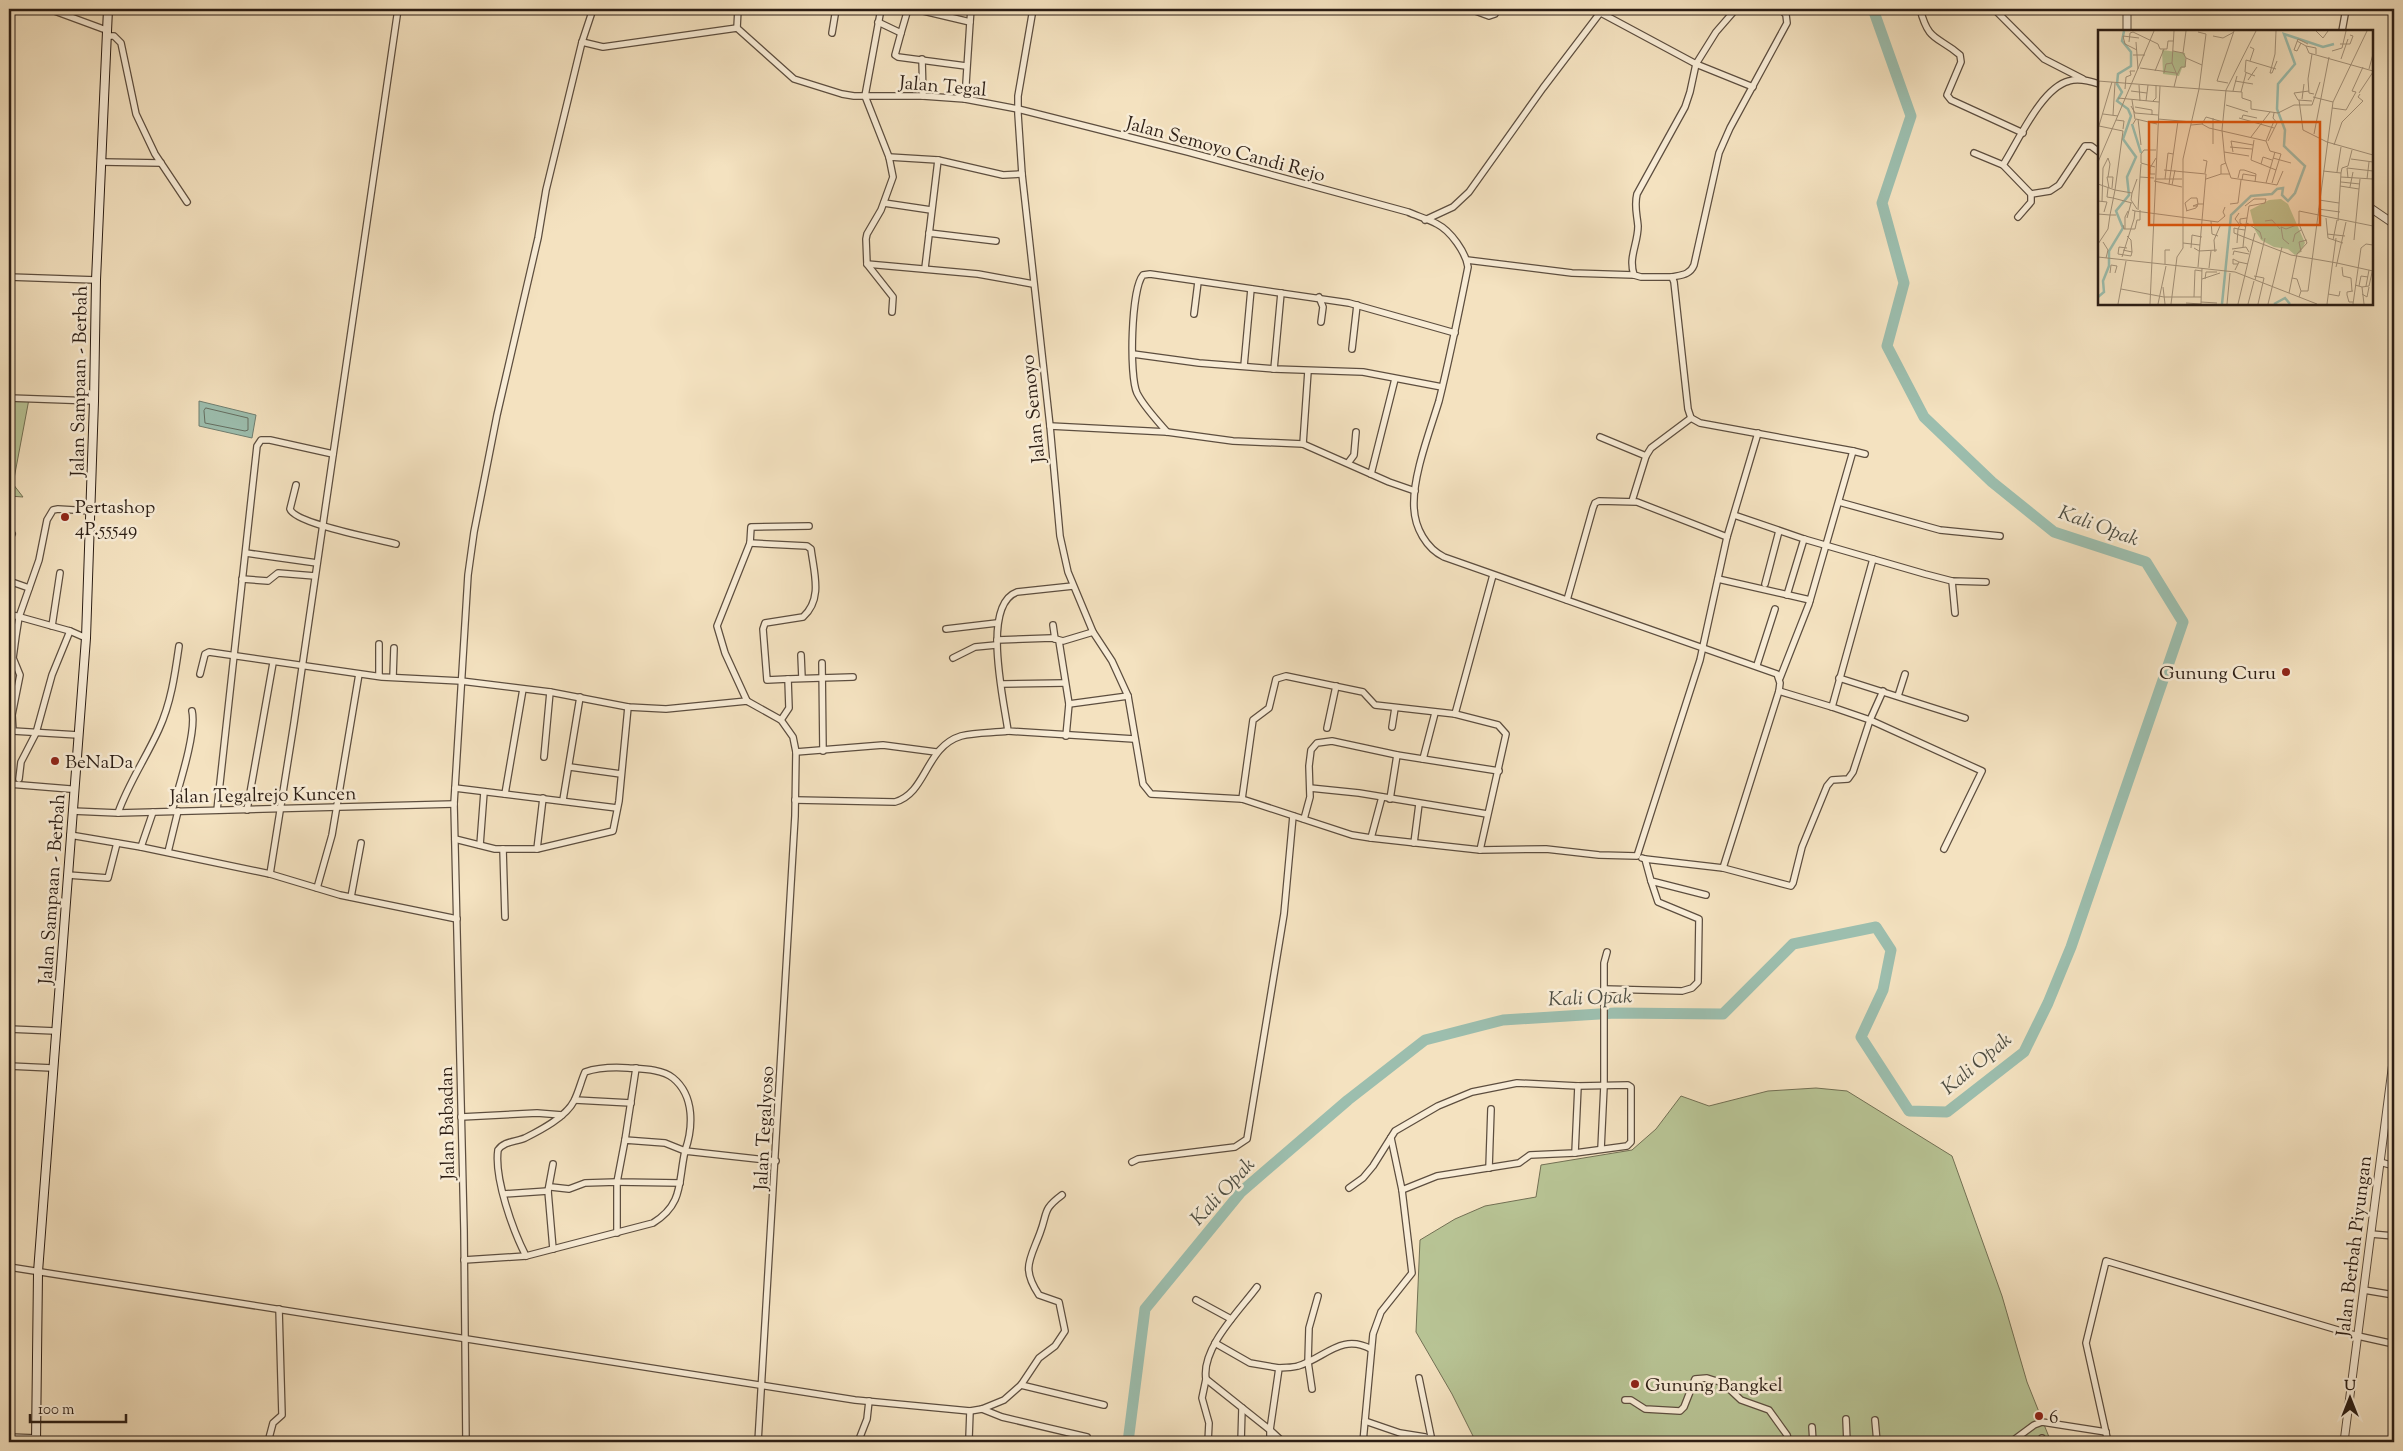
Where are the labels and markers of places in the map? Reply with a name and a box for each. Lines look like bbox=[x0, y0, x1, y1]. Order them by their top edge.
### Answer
place label: Pertashop 4P.55549 bbox=[75, 495, 155, 544]
marker: Pertashop 4P.55549 bbox=[59, 511, 71, 523]
place label: Gunung Curu bbox=[2159, 661, 2276, 688]
marker: Gunung Curu bbox=[2280, 666, 2292, 678]
place label: BeNaDa bbox=[65, 750, 133, 777]
marker: BeNaDa bbox=[49, 755, 61, 767]
place label: Gunung Bangkel bbox=[1645, 1373, 1783, 1400]
marker: Gunung Bangkel bbox=[1629, 1378, 1641, 1390]
place label: 6 bbox=[2049, 1405, 2058, 1432]
marker: 6 bbox=[2033, 1410, 2045, 1422]

